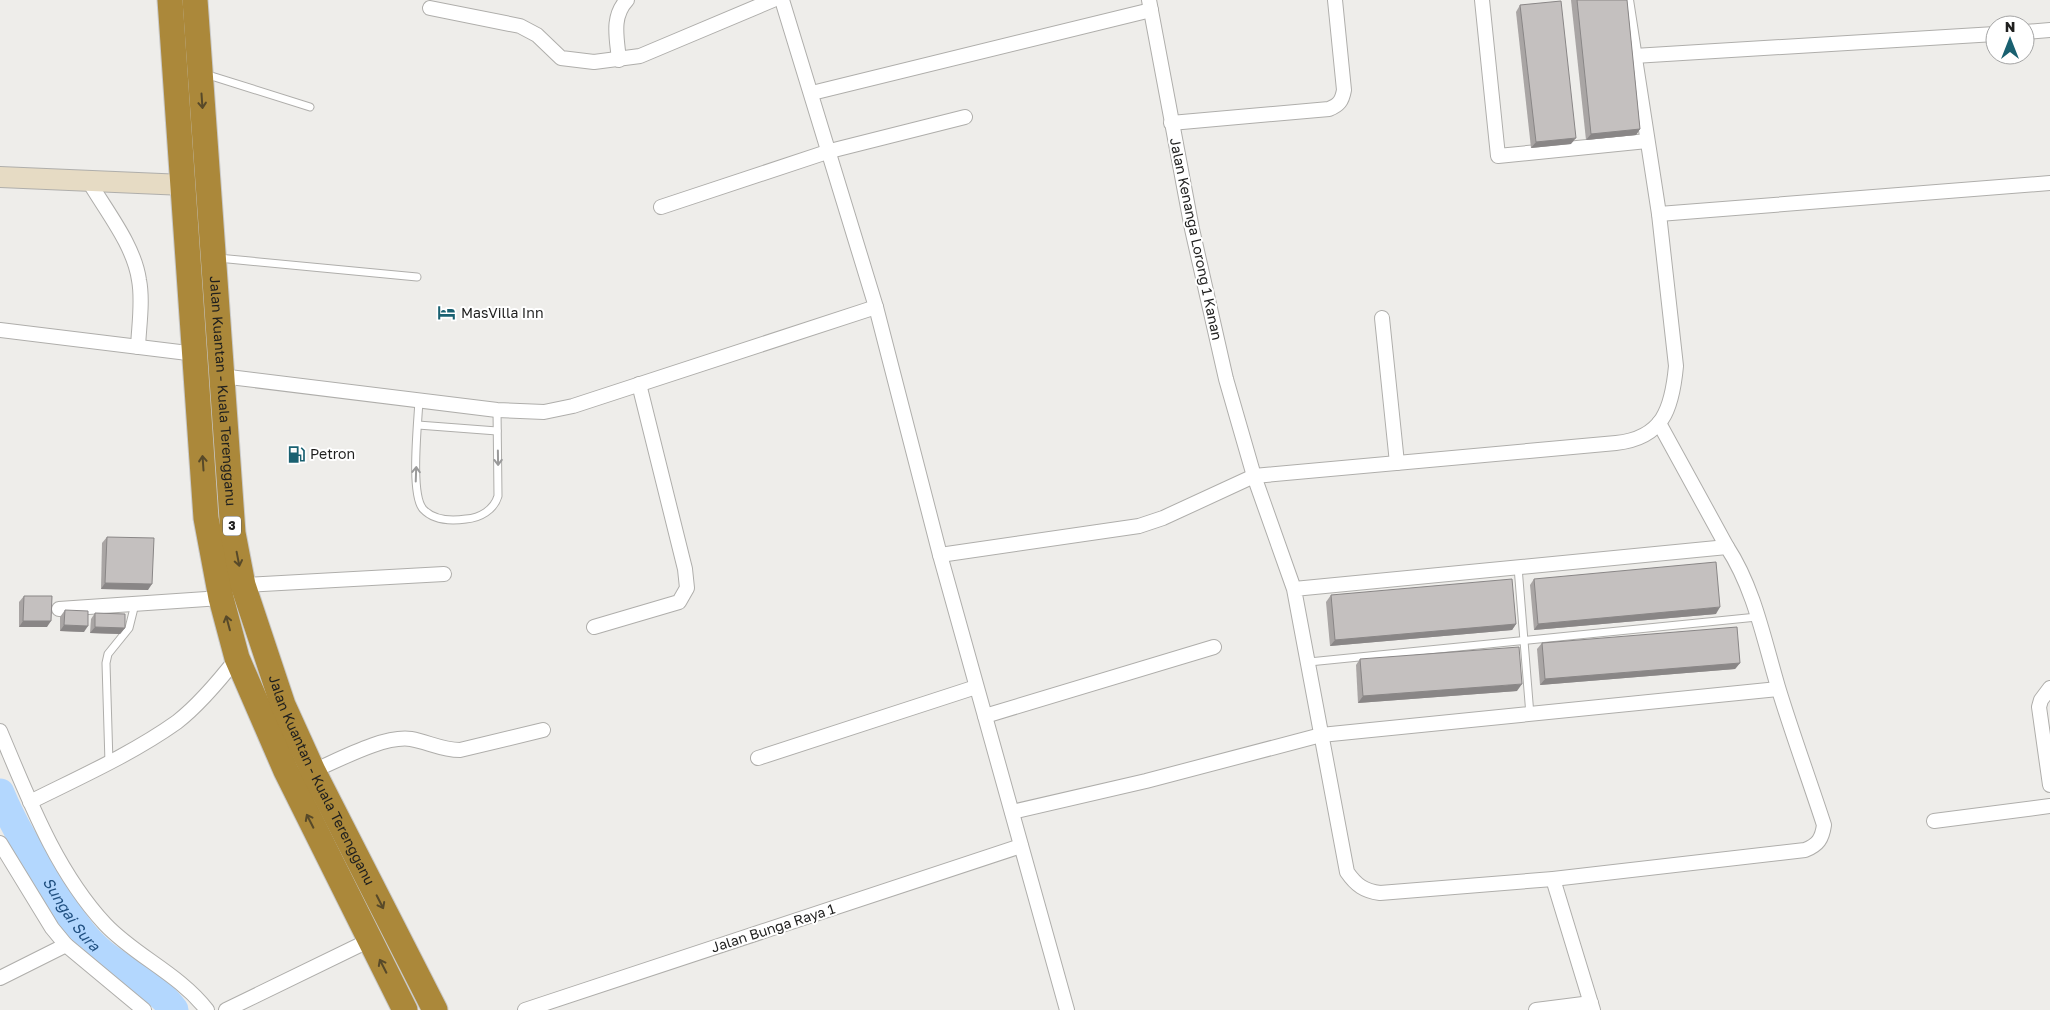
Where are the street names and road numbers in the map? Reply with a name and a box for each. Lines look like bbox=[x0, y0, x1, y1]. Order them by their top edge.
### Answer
street label: Jalan Kenanga Lorong 1 Kanan bbox=[1167, 136, 1226, 342]
street label: Jalan Kuantan - Kuala Terengganu bbox=[207, 275, 240, 507]
road number: 3 bbox=[223, 516, 241, 536]
street label: Jalan Kuantan - Kuala Terengganu bbox=[266, 673, 379, 888]
street label: Jalan Bunga Raya 1 bbox=[709, 899, 837, 956]

